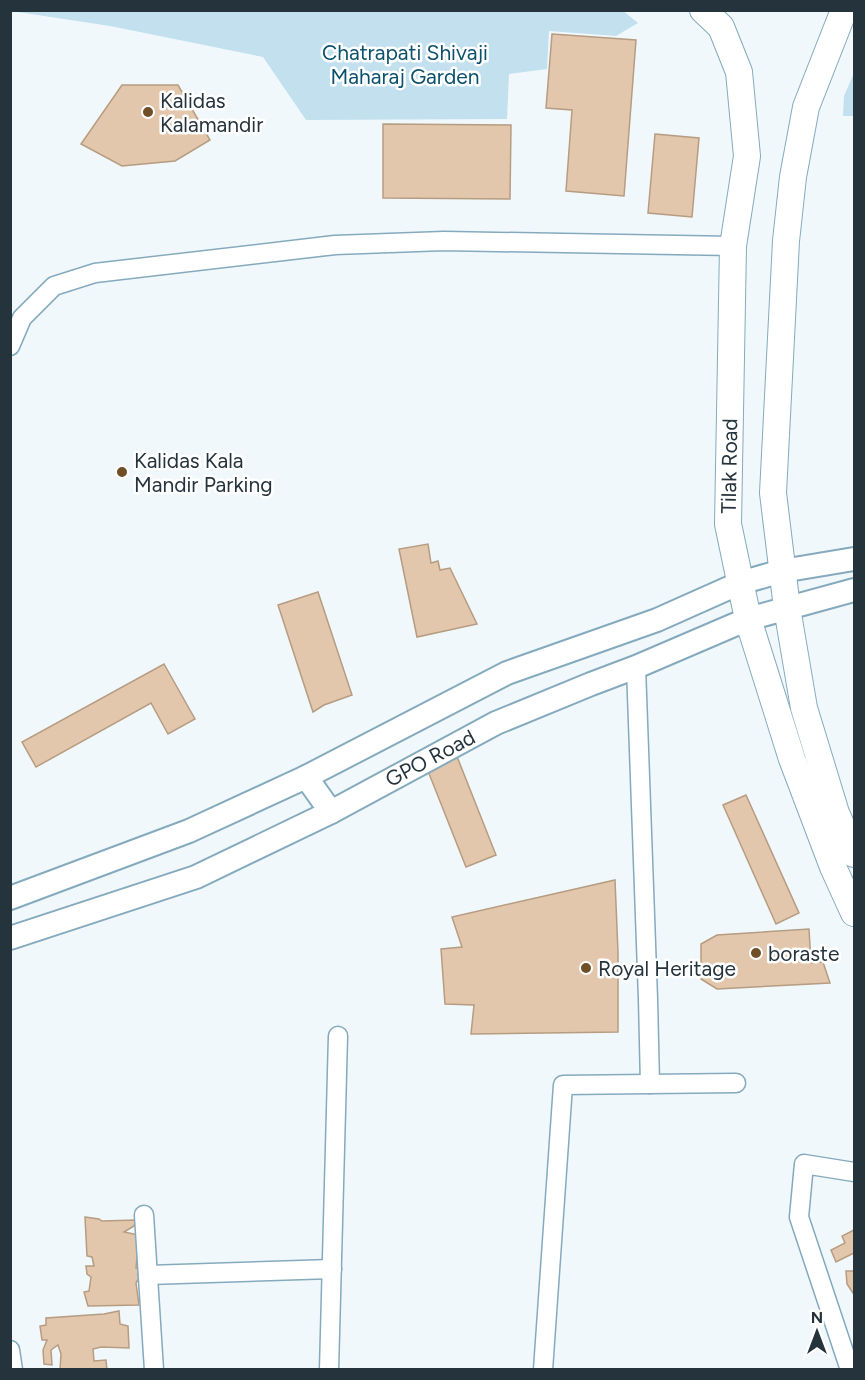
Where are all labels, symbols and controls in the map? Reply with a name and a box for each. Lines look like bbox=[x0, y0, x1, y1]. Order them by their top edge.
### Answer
park label: Chatrapati Shivaji Maharaj Garden bbox=[322, 40, 488, 89]
place label: Kalidas Kalamandir bbox=[160, 88, 263, 137]
marker: Kalidas Kalamandir bbox=[141, 105, 155, 119]
street label: Tilak Road bbox=[716, 418, 742, 514]
place label: Kalidas Kala Mandir Parking bbox=[134, 448, 273, 497]
marker: Kalidas Kala Mandir Parking bbox=[115, 465, 129, 479]
street label: GPO Road bbox=[381, 724, 479, 792]
place label: boraste bbox=[768, 941, 839, 966]
marker: boraste bbox=[749, 946, 763, 960]
place label: Royal Heritage bbox=[598, 956, 736, 981]
marker: Royal Heritage bbox=[579, 961, 593, 975]
north arrow bbox=[787, 1302, 847, 1362]
text: N bbox=[811, 1308, 823, 1327]

